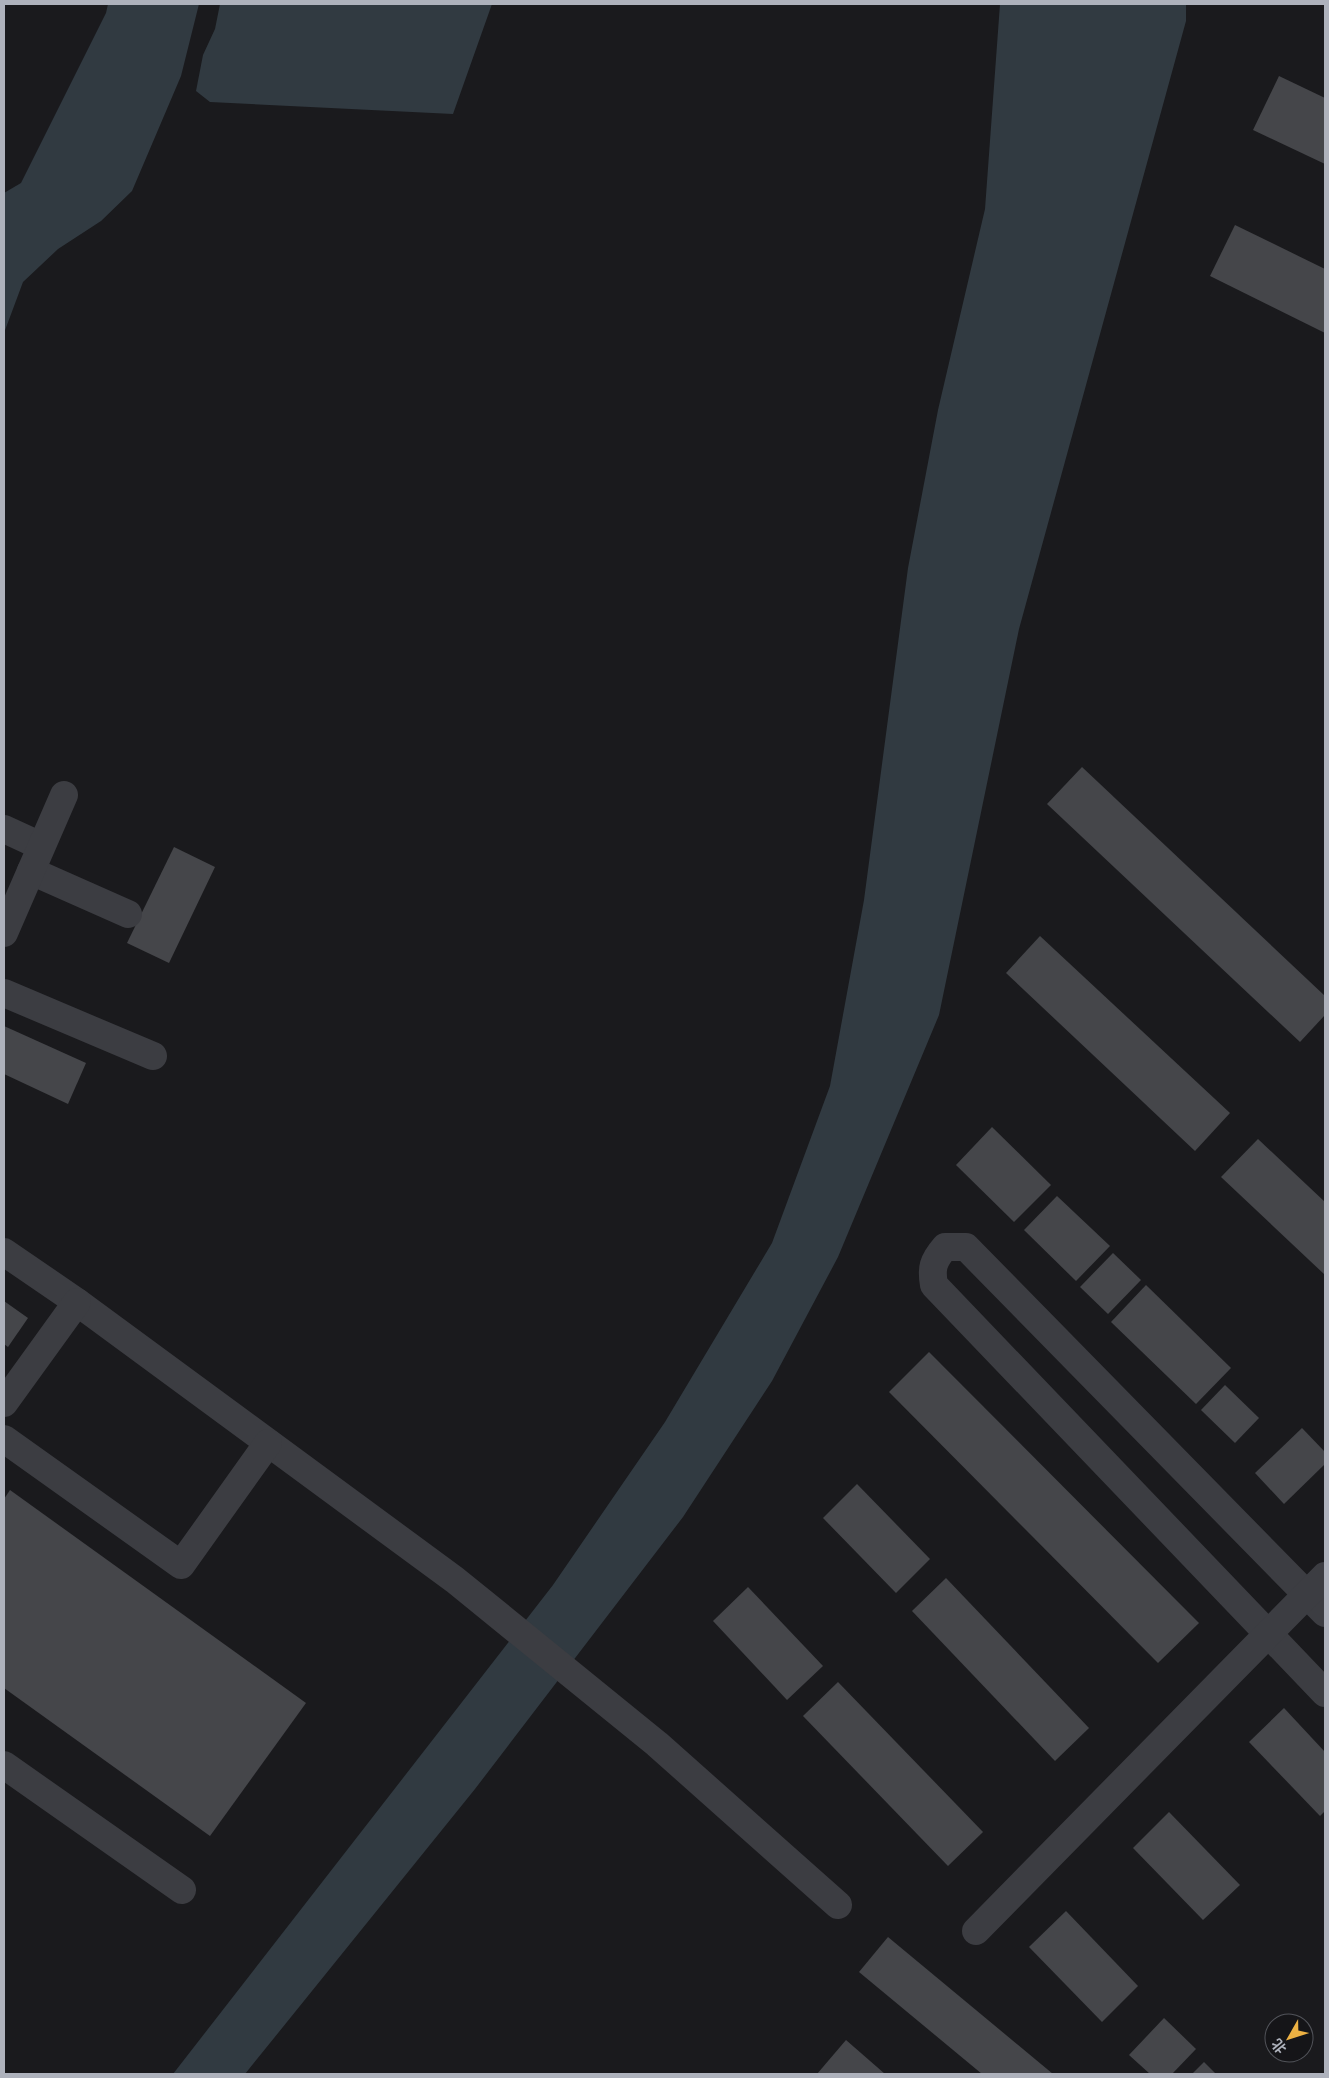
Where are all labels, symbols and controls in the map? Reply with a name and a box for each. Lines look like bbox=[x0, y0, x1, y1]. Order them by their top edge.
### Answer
north arrow bbox=[1264, 2013, 1314, 2063]
text: 北 bbox=[1268, 2035, 1290, 2057]

